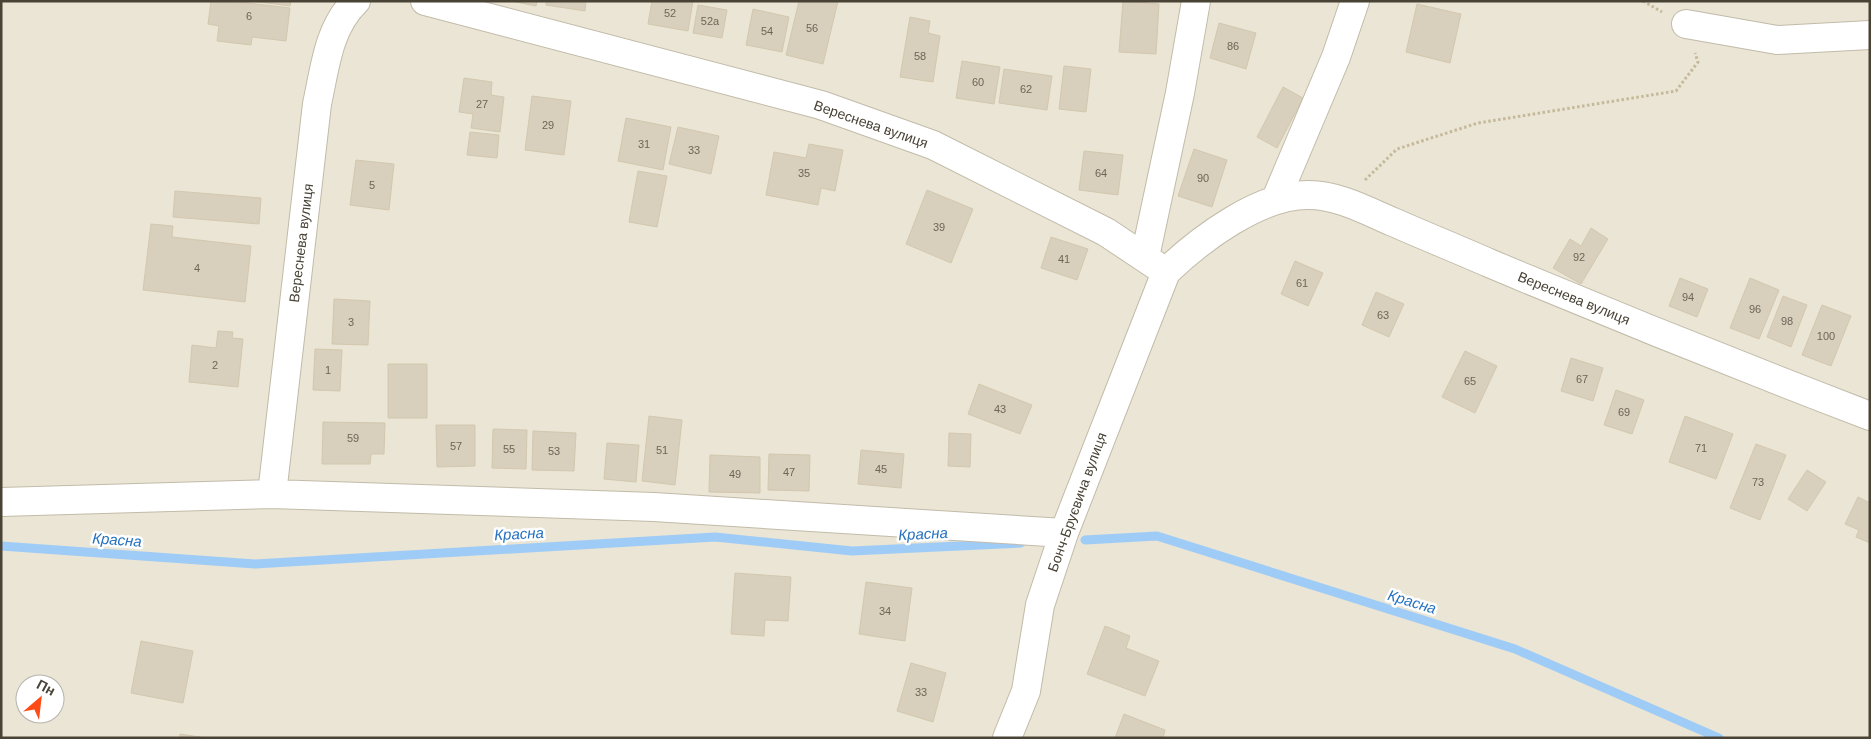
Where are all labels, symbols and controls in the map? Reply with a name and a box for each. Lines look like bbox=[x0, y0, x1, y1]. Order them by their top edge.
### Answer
house number: 52 bbox=[664, 7, 676, 19]
house number: 6 bbox=[246, 10, 252, 22]
house number: 52а bbox=[701, 15, 720, 27]
house number: 56 bbox=[806, 22, 818, 34]
house number: 54 bbox=[761, 25, 773, 37]
house number: 86 bbox=[1227, 40, 1239, 52]
house number: 58 bbox=[914, 50, 926, 62]
house number: 60 bbox=[972, 76, 984, 88]
house number: 62 bbox=[1020, 83, 1032, 95]
street label: Вереснева вулиця bbox=[812, 97, 930, 151]
house number: 27 bbox=[476, 98, 488, 110]
house number: 29 bbox=[542, 119, 554, 131]
house number: 31 bbox=[638, 138, 650, 150]
house number: 33 bbox=[688, 144, 700, 156]
house number: 35 bbox=[798, 167, 810, 179]
house number: 64 bbox=[1095, 167, 1107, 179]
house number: 90 bbox=[1197, 172, 1209, 184]
house number: 5 bbox=[369, 179, 375, 191]
street label: Вереснева вулиця bbox=[286, 183, 316, 303]
house number: 39 bbox=[933, 221, 945, 233]
house number: 92 bbox=[1573, 251, 1585, 263]
house number: 41 bbox=[1058, 253, 1070, 265]
house number: 4 bbox=[194, 262, 200, 274]
street label: Вереснева вулиця bbox=[1516, 268, 1632, 328]
house number: 61 bbox=[1296, 277, 1308, 289]
house number: 94 bbox=[1682, 291, 1694, 303]
house number: 96 bbox=[1749, 303, 1761, 315]
house number: 63 bbox=[1377, 309, 1389, 321]
house number: 98 bbox=[1781, 315, 1793, 327]
house number: 3 bbox=[348, 316, 354, 328]
house number: 100 bbox=[1817, 330, 1835, 342]
house number: 2 bbox=[212, 359, 218, 371]
house number: 1 bbox=[325, 364, 331, 376]
house number: 67 bbox=[1576, 373, 1588, 385]
house number: 65 bbox=[1464, 375, 1476, 387]
house number: 43 bbox=[994, 403, 1006, 415]
house number: 69 bbox=[1618, 406, 1630, 418]
street label: Бонч-Бруєвича вулиця bbox=[1044, 430, 1110, 574]
house number: 59 bbox=[347, 432, 359, 444]
house number: 57 bbox=[450, 440, 462, 452]
house number: 71 bbox=[1695, 442, 1707, 454]
house number: 55 bbox=[503, 443, 515, 455]
house number: 51 bbox=[656, 444, 668, 456]
house number: 53 bbox=[548, 445, 560, 457]
house number: 45 bbox=[875, 463, 887, 475]
house number: 47 bbox=[783, 466, 795, 478]
house number: 49 bbox=[729, 468, 741, 480]
house number: 73 bbox=[1752, 476, 1764, 488]
water label: Красна bbox=[494, 524, 544, 543]
water label: Красна bbox=[898, 524, 948, 543]
water label: Красна bbox=[92, 529, 142, 550]
water label: Красна bbox=[1386, 586, 1438, 617]
house number: 34 bbox=[879, 605, 891, 617]
north arrow bbox=[15, 674, 65, 724]
text: Пн bbox=[34, 676, 58, 699]
house number: 33 bbox=[915, 686, 927, 698]

